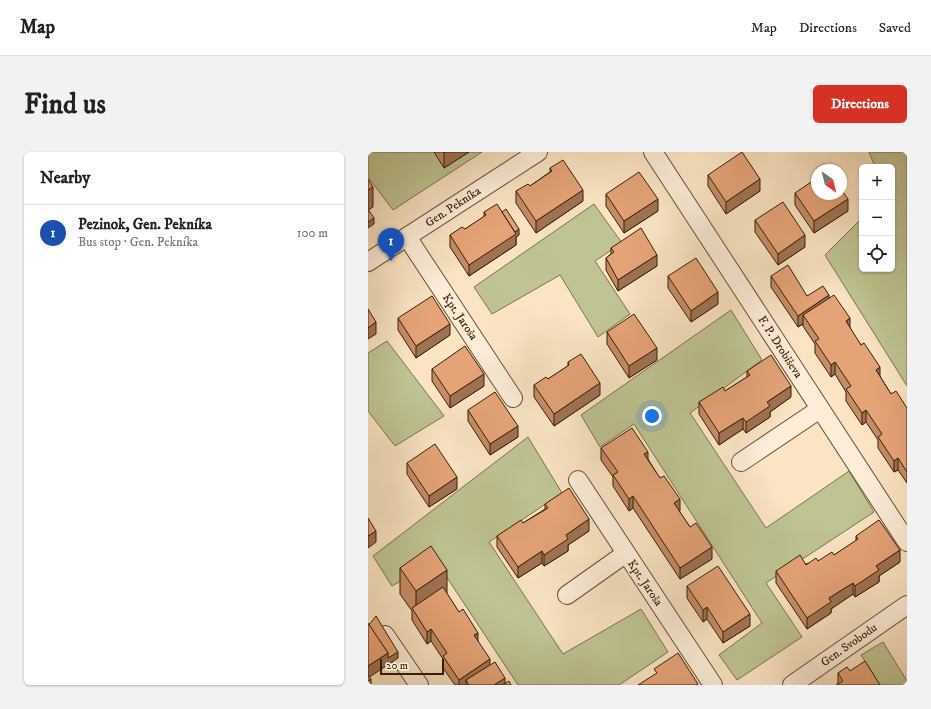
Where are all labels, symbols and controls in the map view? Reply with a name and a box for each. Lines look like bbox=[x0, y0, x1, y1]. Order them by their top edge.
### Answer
text: Map bbox=[20, 16, 55, 39]
text: Map bbox=[751, 19, 777, 37]
text: Directions bbox=[799, 19, 857, 37]
text: Saved bbox=[879, 19, 911, 37]
button: Directions bbox=[813, 85, 907, 123]
text: Find us bbox=[24, 87, 106, 122]
north arrow bbox=[811, 164, 847, 200]
map controls bbox=[859, 164, 895, 272]
button: + bbox=[859, 164, 895, 200]
text: Nearby bbox=[40, 167, 90, 189]
street label: Gen. Pekníka bbox=[422, 183, 484, 230]
button: − bbox=[859, 200, 895, 236]
text: Pezinok, Gen. Pekníka bbox=[78, 215, 212, 234]
text: 1 bbox=[51, 225, 55, 241]
text: 100 m bbox=[297, 225, 328, 241]
pin: 1 bbox=[378, 228, 404, 261]
text: Bus stop · Gen. Pekníka bbox=[78, 234, 198, 250]
button: locate bbox=[859, 236, 895, 272]
street label: Kpt. Jaroša bbox=[439, 291, 481, 344]
street label: F. P. Drobiševa bbox=[754, 313, 806, 382]
your location bbox=[642, 406, 662, 426]
street label: Kpt. Jaroša bbox=[624, 557, 666, 610]
street label: Gen. Svobodu bbox=[818, 620, 880, 670]
scale bar bbox=[380, 657, 444, 676]
text: 20 m bbox=[386, 659, 408, 673]

